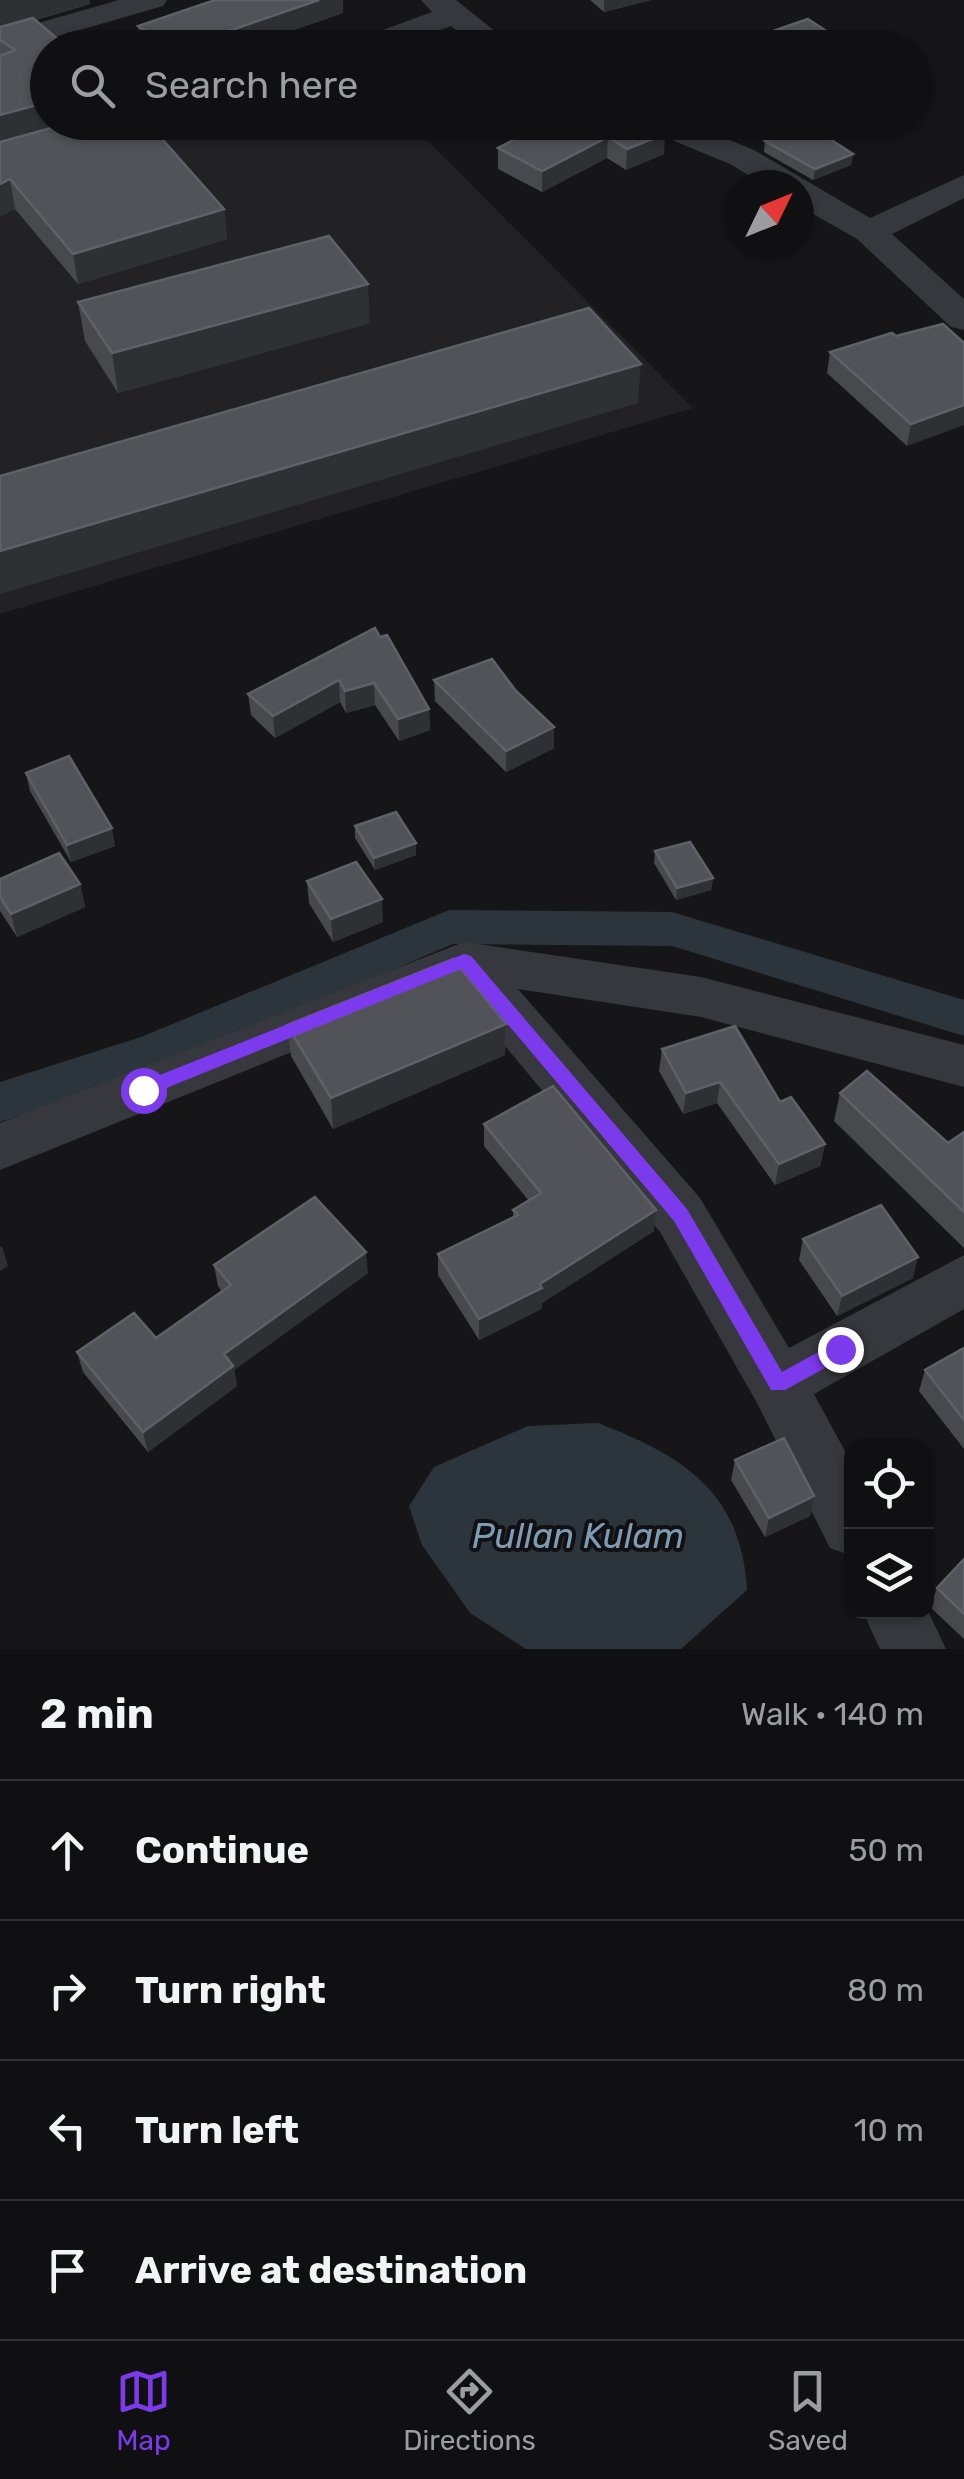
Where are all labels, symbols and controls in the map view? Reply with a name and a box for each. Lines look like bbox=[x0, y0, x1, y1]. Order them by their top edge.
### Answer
search box bbox=[30, 30, 934, 140]
icon: search bbox=[65, 58, 120, 113]
text: Search here bbox=[145, 62, 358, 108]
north arrow bbox=[724, 170, 814, 260]
route start bbox=[121, 1068, 167, 1114]
route end bbox=[818, 1327, 864, 1373]
map controls bbox=[844, 1439, 934, 1619]
button: locate bbox=[844, 1439, 934, 1529]
water label: Pullan Kulam bbox=[472, 1515, 684, 1557]
button: layers bbox=[844, 1529, 934, 1619]
text: 2 min bbox=[40, 1689, 154, 1739]
text: Walk · 140 m bbox=[741, 1695, 924, 1733]
icon: ahead bbox=[40, 1823, 95, 1878]
text: Continue bbox=[135, 1827, 309, 1873]
text: 50 m bbox=[848, 1831, 924, 1869]
icon: right bbox=[40, 1963, 95, 2018]
text: Turn right bbox=[135, 1967, 326, 2013]
text: 80 m bbox=[847, 1971, 924, 2009]
icon: left bbox=[40, 2103, 95, 2158]
text: Turn left bbox=[135, 2107, 299, 2153]
text: 10 m bbox=[854, 2111, 924, 2149]
icon: arrive bbox=[40, 2243, 95, 2298]
text: Arrive at destination bbox=[135, 2247, 527, 2293]
tab: Map bbox=[116, 2364, 171, 2457]
tab: Directions bbox=[403, 2364, 536, 2457]
tab: Saved bbox=[768, 2364, 848, 2457]

